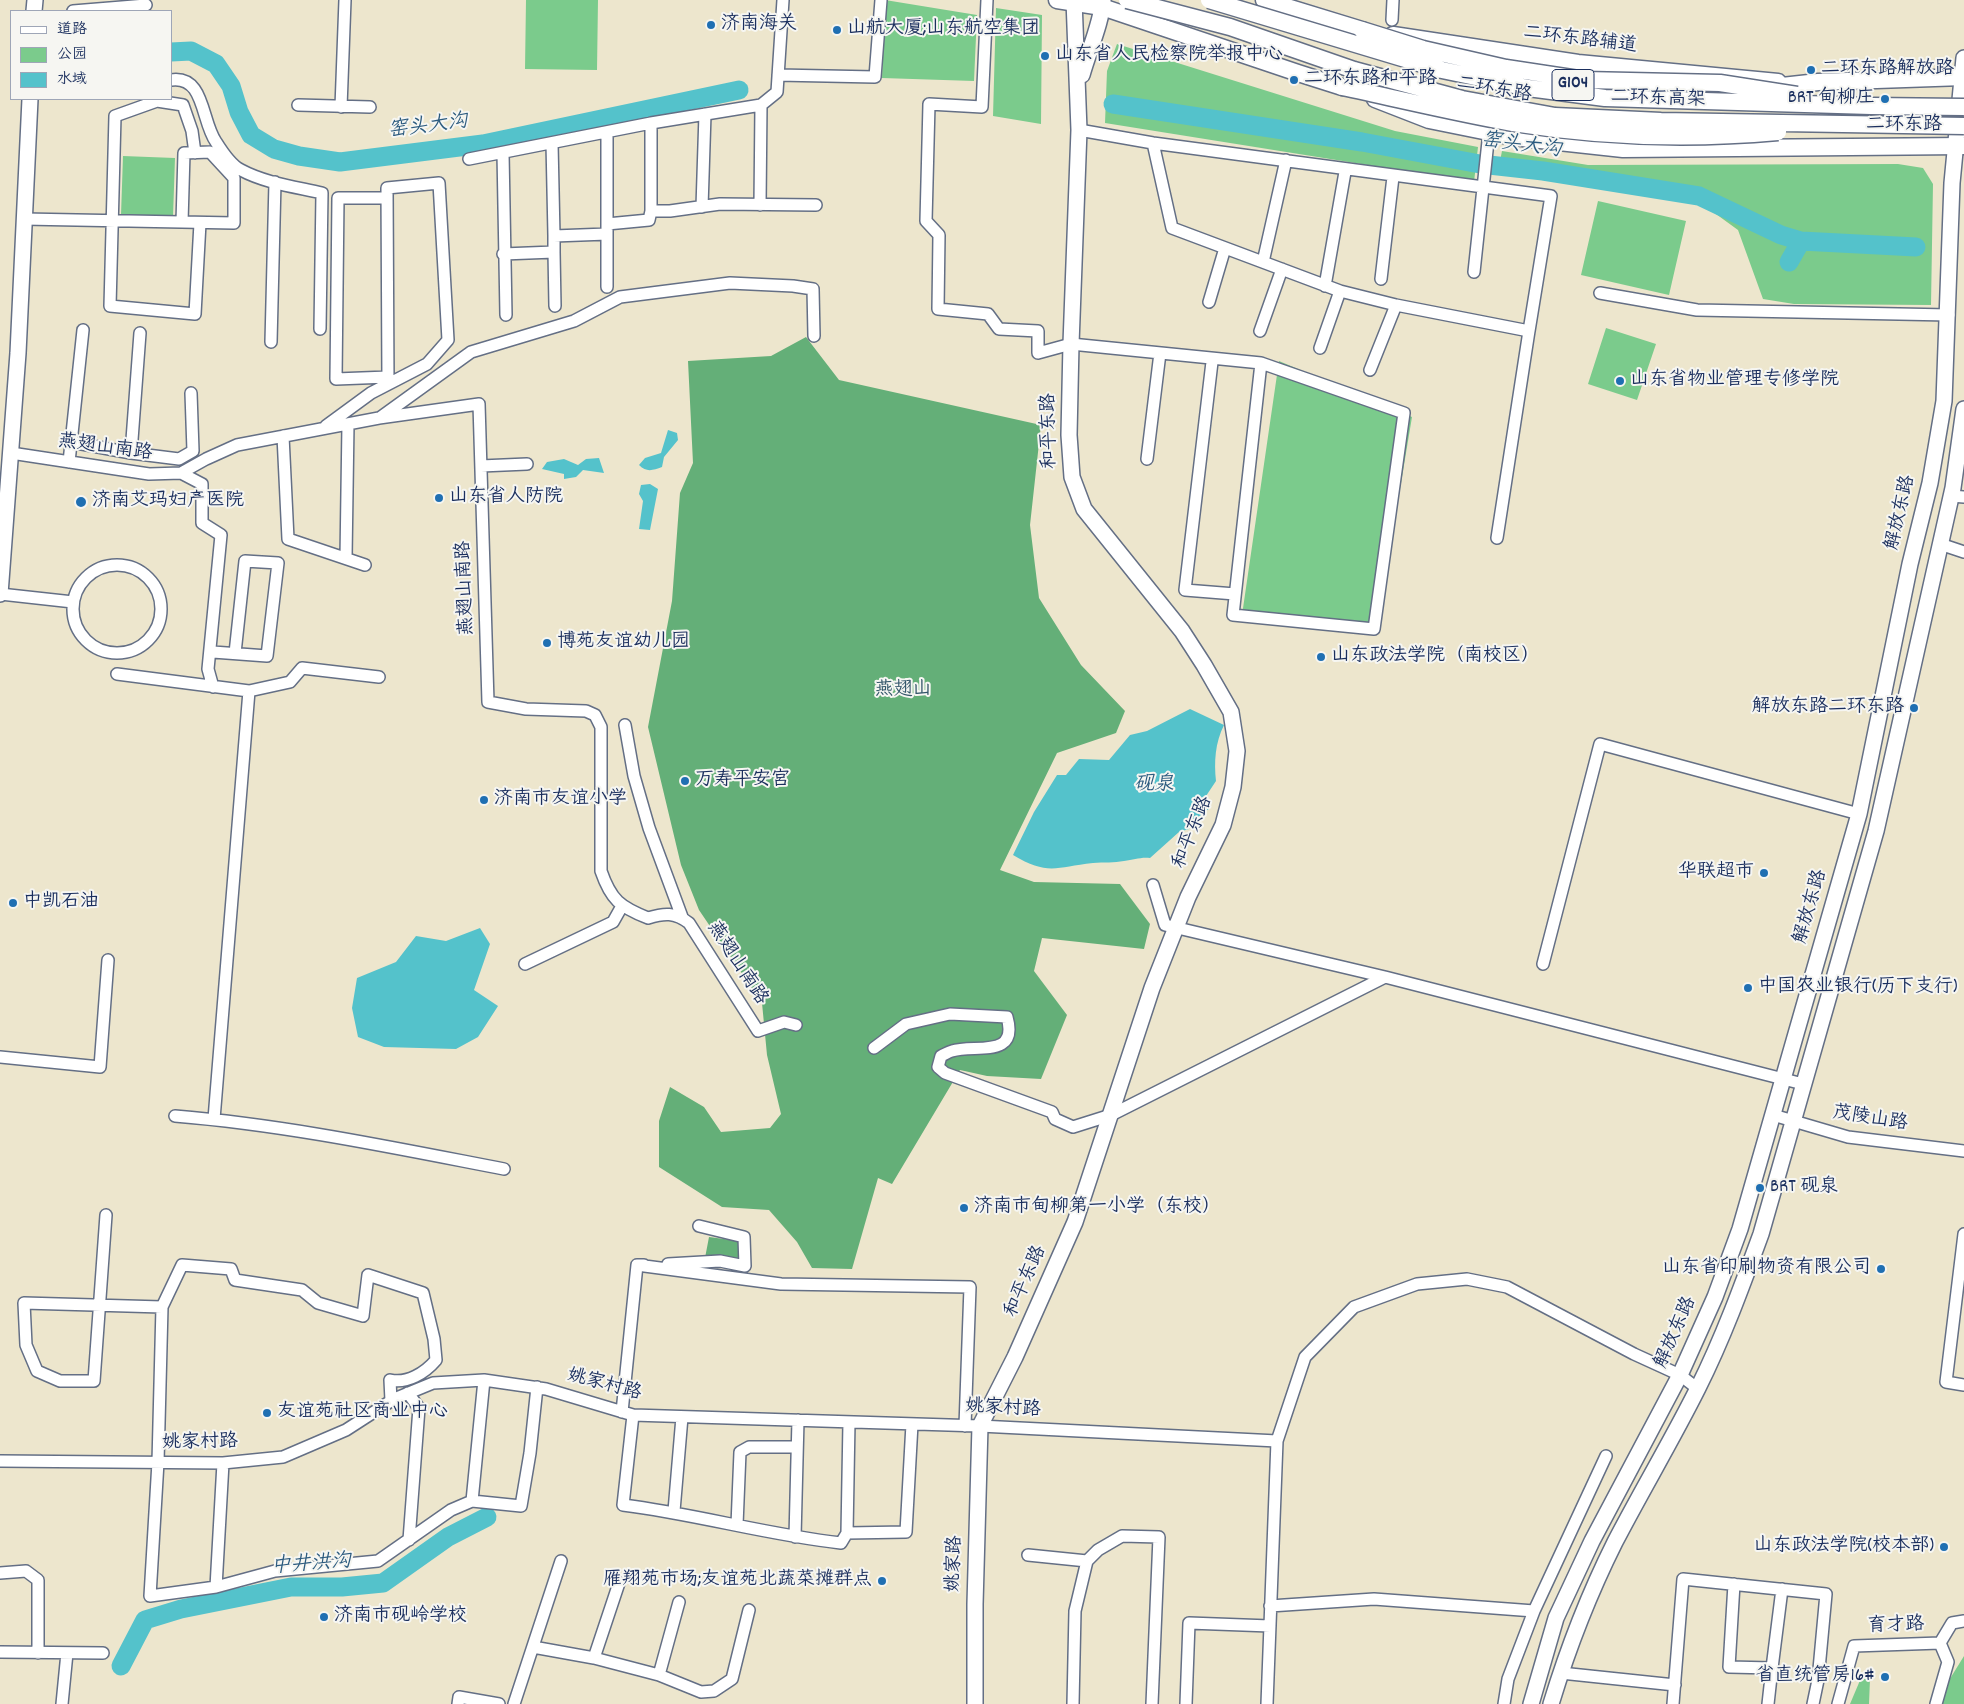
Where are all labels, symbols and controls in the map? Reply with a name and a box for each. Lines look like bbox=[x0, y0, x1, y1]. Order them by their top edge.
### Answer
legend bbox=[10, 10, 172, 100]
place label: 济南海关 bbox=[721, 14, 797, 36]
text: 道路 bbox=[57, 19, 87, 41]
marker: 济南海关 bbox=[705, 19, 717, 31]
place label: 山航大厦;山东航空集团 bbox=[847, 19, 1040, 41]
street label: 二环东路辅道 bbox=[1522, 23, 1638, 59]
marker: 山航大厦;山东航空集团 bbox=[831, 24, 843, 36]
text: 公园 bbox=[57, 44, 87, 66]
place label: 山东省人民检察院举报中心 bbox=[1055, 45, 1283, 67]
marker: 山东省人民检察院举报中心 bbox=[1039, 50, 1051, 62]
place label: 二环东路解放路 bbox=[1821, 59, 1954, 81]
marker: 二环东路解放路 bbox=[1805, 64, 1817, 76]
text: 水域 bbox=[57, 69, 87, 91]
place label: 二环东路和平路 bbox=[1304, 69, 1437, 91]
road number: G104 bbox=[1552, 70, 1594, 100]
street label: 二环东路 bbox=[1455, 73, 1533, 109]
marker: 二环东路和平路 bbox=[1288, 74, 1300, 86]
street label: 二环东高架 bbox=[1610, 87, 1706, 113]
place label: BRT 甸柳庄 bbox=[1788, 88, 1875, 110]
marker: BRT 甸柳庄 bbox=[1879, 93, 1891, 105]
water label: 窑头大沟 bbox=[387, 111, 469, 145]
street label: 二环东路 bbox=[1866, 115, 1942, 137]
water label: 窑头大沟 bbox=[1480, 130, 1562, 164]
place label: 山东省物业管理专修学院 bbox=[1630, 370, 1839, 392]
marker: 山东省物业管理专修学院 bbox=[1614, 375, 1626, 387]
street label: 和平东路 bbox=[1039, 393, 1063, 469]
street label: 燕翅山南路 bbox=[56, 431, 154, 467]
street label: 解放东路 bbox=[1882, 473, 1922, 553]
place label: 山东省人防院 bbox=[449, 487, 563, 509]
place label: 济南艾玛妇产医院 bbox=[92, 491, 244, 513]
marker: 山东省人防院 bbox=[433, 492, 445, 504]
marker: 济南艾玛妇产医院 bbox=[74, 495, 88, 509]
street label: 燕翅山南路 bbox=[454, 540, 480, 636]
place label: 博苑友谊幼儿园 bbox=[557, 632, 690, 654]
marker: 博苑友谊幼儿园 bbox=[541, 637, 553, 649]
place label: 山东政法学院（南校区） bbox=[1331, 646, 1540, 668]
marker: 山东政法学院（南校区） bbox=[1315, 651, 1327, 663]
park label: 燕翅山 bbox=[875, 680, 931, 702]
place label: 解放东路二环东路 bbox=[1752, 697, 1904, 719]
marker: 解放东路二环东路 bbox=[1908, 702, 1920, 714]
place label: 万寿平安宫 bbox=[695, 770, 790, 792]
water label: 砚泉 bbox=[1134, 774, 1174, 798]
marker: 万寿平安宫 bbox=[679, 775, 691, 787]
place label: 济南市友谊小学 bbox=[494, 789, 627, 811]
street label: 和平东路 bbox=[1169, 793, 1219, 873]
marker: 济南市友谊小学 bbox=[478, 794, 490, 806]
place label: 华联超市 bbox=[1678, 862, 1754, 884]
marker: 华联超市 bbox=[1758, 867, 1770, 879]
street label: 解放东路 bbox=[1791, 867, 1833, 947]
place label: 中凯石油 bbox=[23, 892, 99, 914]
marker: 中凯石油 bbox=[7, 897, 19, 909]
street label: 燕翅山南路 bbox=[701, 918, 771, 1010]
place label: 中国农业银行(历下支行) bbox=[1758, 977, 1957, 999]
marker: 中国农业银行(历下支行) bbox=[1742, 982, 1754, 994]
street label: 茂陵山路 bbox=[1831, 1103, 1909, 1137]
place label: BRT 砚泉 bbox=[1770, 1177, 1838, 1199]
marker: BRT 砚泉 bbox=[1754, 1182, 1766, 1194]
place label: 济南市甸柳第一小学（东校） bbox=[974, 1197, 1221, 1219]
marker: 济南市甸柳第一小学（东校） bbox=[958, 1202, 970, 1214]
street label: 和平东路 bbox=[1001, 1243, 1053, 1321]
place label: 山东省印刷物资有限公司 bbox=[1662, 1258, 1871, 1280]
marker: 山东省印刷物资有限公司 bbox=[1875, 1263, 1887, 1275]
street label: 解放东路 bbox=[1651, 1294, 1703, 1372]
street label: 姚家村路 bbox=[564, 1365, 644, 1407]
street label: 姚家村路 bbox=[964, 1397, 1042, 1423]
place label: 友谊苑社区商业中心 bbox=[277, 1402, 448, 1424]
marker: 友谊苑社区商业中心 bbox=[261, 1407, 273, 1419]
street label: 姚家村路 bbox=[162, 1432, 238, 1456]
street label: 姚家路 bbox=[944, 1535, 968, 1593]
place label: 山东政法学院(校本部) bbox=[1754, 1536, 1934, 1558]
marker: 山东政法学院(校本部) bbox=[1938, 1541, 1950, 1553]
water label: 中井洪沟 bbox=[270, 1551, 352, 1581]
place label: 雁翔苑市场;友谊苑北蔬菜摊群点 bbox=[603, 1570, 872, 1592]
marker: 雁翔苑市场;友谊苑北蔬菜摊群点 bbox=[876, 1575, 888, 1587]
place label: 济南市砚岭学校 bbox=[334, 1606, 467, 1628]
marker: 济南市砚岭学校 bbox=[318, 1611, 330, 1623]
street label: 育才路 bbox=[1867, 1615, 1925, 1639]
place label: 省直统管房16# bbox=[1756, 1666, 1875, 1688]
marker: 省直统管房16# bbox=[1879, 1671, 1891, 1683]

